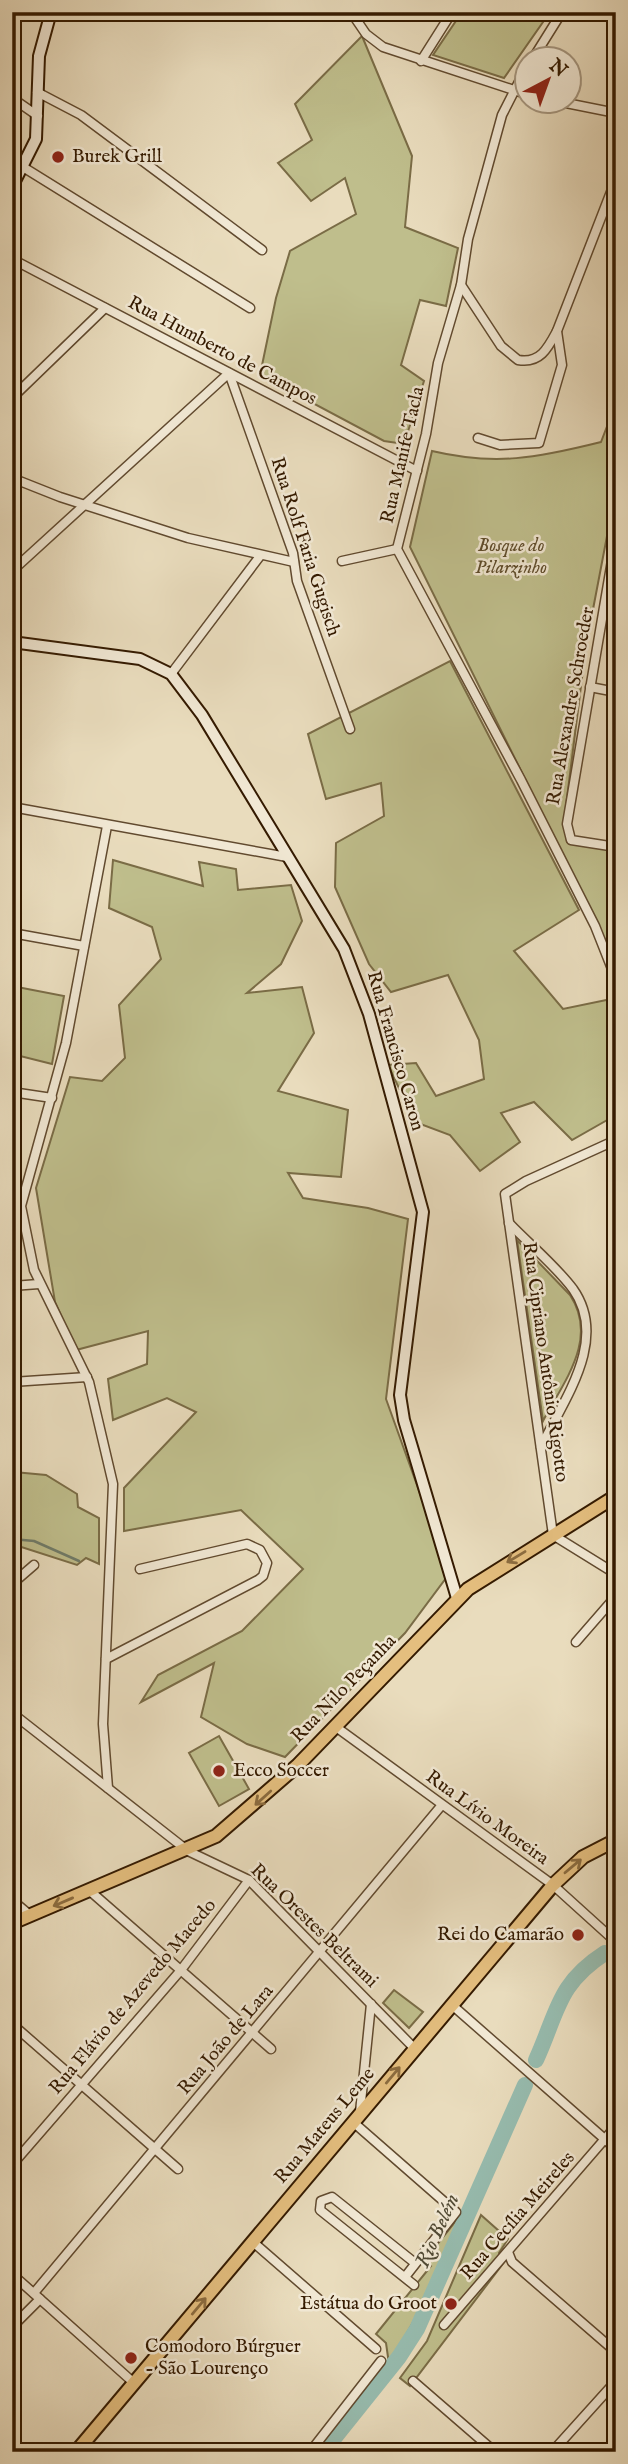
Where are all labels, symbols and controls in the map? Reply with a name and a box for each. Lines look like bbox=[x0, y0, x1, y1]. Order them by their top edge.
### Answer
north arrow bbox=[512, 46, 582, 116]
text: N bbox=[543, 54, 572, 83]
place label: Burek Grill bbox=[72, 145, 163, 169]
marker: Burek Grill bbox=[50, 149, 66, 165]
street label: Rua Humberto de Campos bbox=[123, 291, 321, 411]
street label: Rua Manife Tacla bbox=[376, 383, 431, 526]
street label: Rua Rolf Faria Gugisch bbox=[265, 454, 345, 640]
park label: Bosque do Pilarzinho bbox=[475, 534, 547, 580]
street label: Rua Alexandre Schroeder bbox=[542, 605, 600, 807]
street label: Rua Francisco Caron bbox=[361, 968, 429, 1134]
street label: Rua Cipriano Antônio Rigotto bbox=[516, 1240, 574, 1484]
one-way arrow bbox=[506, 1550, 526, 1564]
street label: Rua Nilo Peçanha bbox=[286, 1629, 402, 1748]
place label: Ecco Soccer bbox=[233, 1759, 329, 1783]
marker: Ecco Soccer bbox=[211, 1763, 227, 1779]
street label: Rua Lívio Moreira bbox=[421, 1765, 554, 1871]
one-way arrow bbox=[255, 1789, 272, 1806]
one-way arrow bbox=[564, 1858, 582, 1874]
street label: Rua Orestes Beltrami bbox=[245, 1859, 383, 1993]
street label: Rua Flávio de Azevedo Macedo bbox=[44, 1894, 222, 2100]
one-way arrow bbox=[53, 1896, 75, 1909]
place label: Rei do Camarão bbox=[437, 1923, 564, 1947]
marker: Rei do Camarão bbox=[570, 1927, 586, 1943]
street label: Rua João de Lara bbox=[173, 1979, 280, 2100]
street label: Rua Mateus Leme bbox=[269, 2063, 381, 2189]
one-way arrow bbox=[385, 2067, 400, 2085]
street label: Rua Cecília Meireles bbox=[456, 2147, 580, 2285]
water label: Rio Belém bbox=[410, 2190, 466, 2272]
place label: Estátua do Groot bbox=[300, 2292, 437, 2316]
marker: Estátua do Groot bbox=[443, 2296, 459, 2312]
one-way arrow bbox=[191, 2297, 207, 2315]
place label: Comodoro Búrguer - São Lourenço bbox=[145, 2335, 301, 2381]
marker: Comodoro Búrguer - São Lourenço bbox=[123, 2350, 139, 2366]

